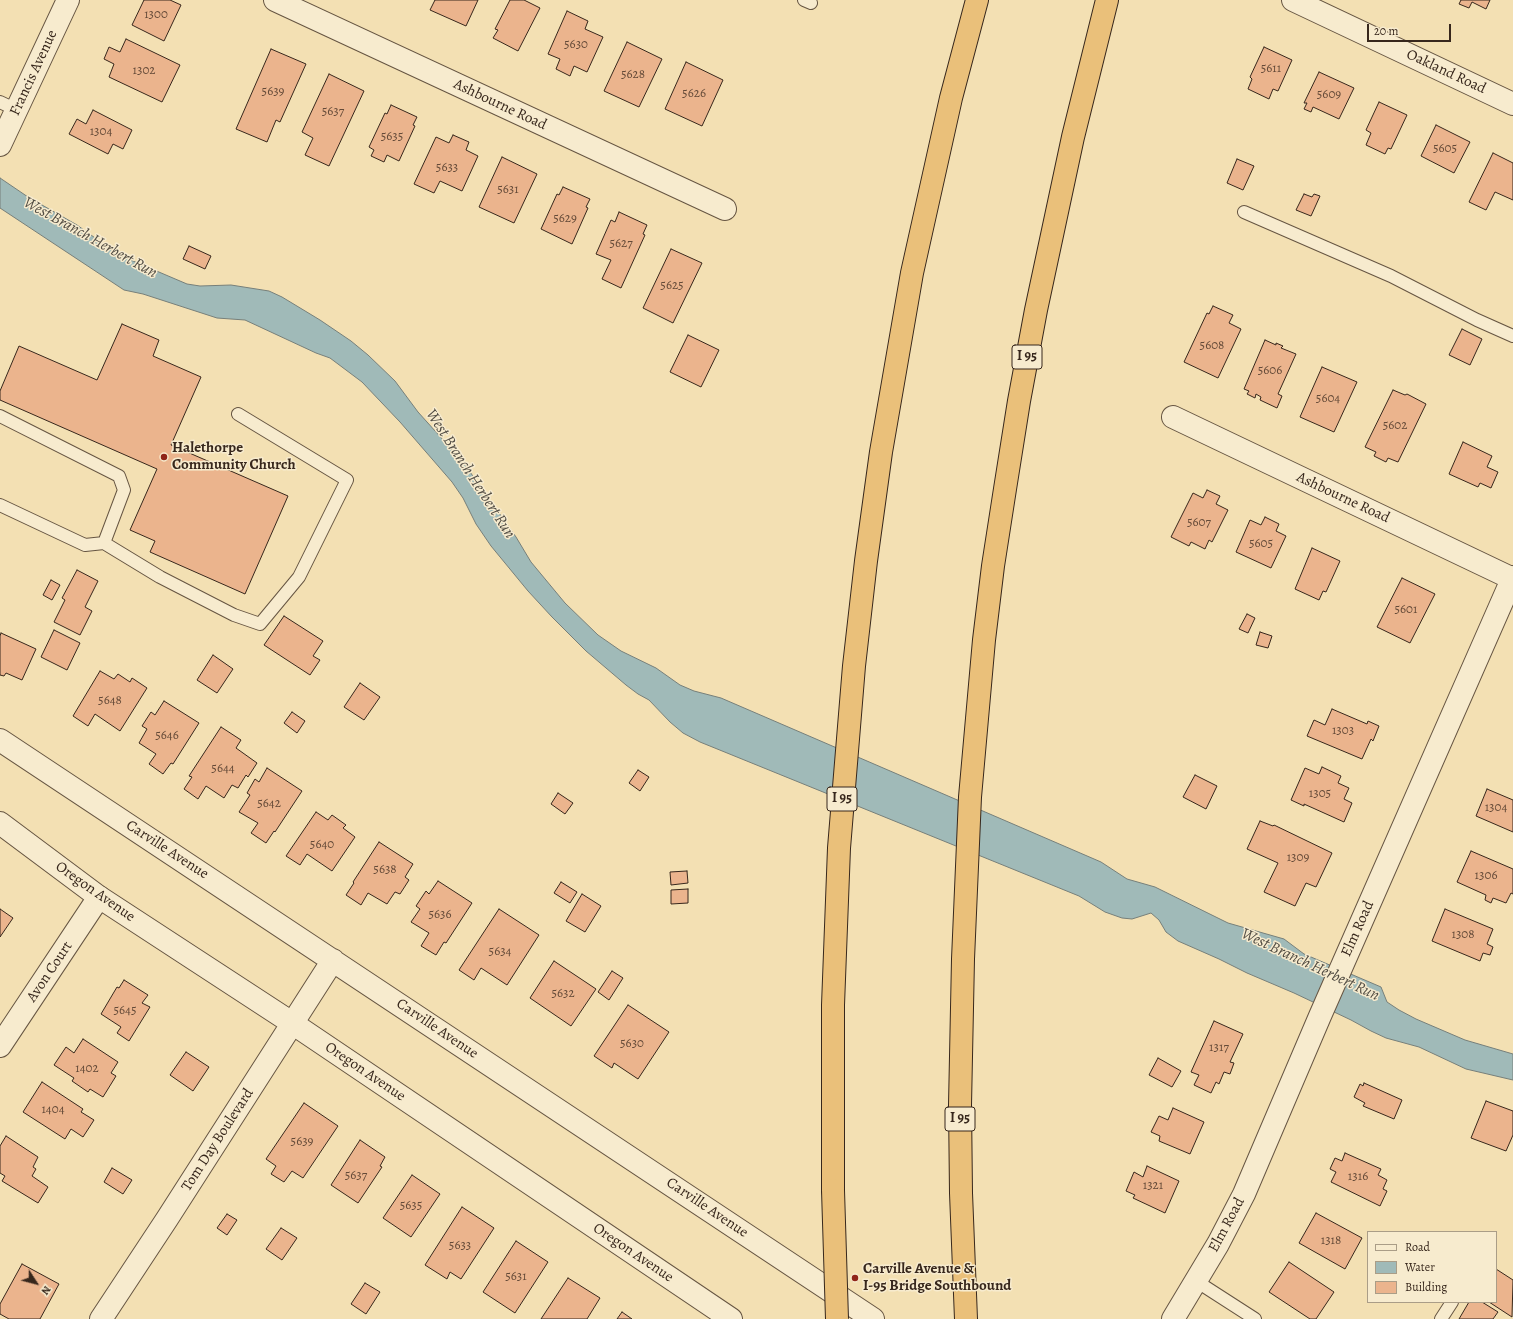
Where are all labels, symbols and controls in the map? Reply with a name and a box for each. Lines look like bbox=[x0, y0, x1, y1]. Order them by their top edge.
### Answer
house number: 1300 bbox=[144, 7, 168, 23]
scale bar bbox=[1369, 16, 1453, 42]
text: 20 m bbox=[1374, 23, 1398, 39]
street label: Francis Avenue bbox=[6, 27, 62, 119]
house number: 5630 bbox=[564, 37, 588, 53]
street label: Oakland Road bbox=[1403, 46, 1489, 98]
house number: 5611 bbox=[1261, 61, 1281, 77]
house number: 1302 bbox=[133, 63, 155, 79]
house number: 5628 bbox=[621, 67, 645, 83]
street label: Ashbourne Road bbox=[450, 76, 550, 134]
house number: 5639 bbox=[262, 84, 284, 100]
house number: 5626 bbox=[682, 86, 706, 102]
house number: 5609 bbox=[1317, 87, 1341, 103]
house number: 5637 bbox=[322, 104, 344, 120]
house number: 1304 bbox=[90, 124, 112, 140]
house number: 5635 bbox=[381, 129, 403, 145]
house number: 5605 bbox=[1433, 141, 1457, 157]
house number: 5633 bbox=[436, 160, 458, 176]
house number: 5631 bbox=[497, 182, 519, 198]
water label: West Branch Herbert Run bbox=[20, 193, 160, 283]
house number: 5629 bbox=[553, 211, 577, 227]
house number: 5627 bbox=[609, 236, 633, 252]
house number: 5625 bbox=[660, 278, 684, 294]
house number: 5608 bbox=[1200, 338, 1224, 354]
road number: I 95 bbox=[1012, 345, 1042, 369]
house number: 5606 bbox=[1258, 363, 1282, 379]
house number: 5604 bbox=[1316, 391, 1340, 407]
water label: West Branch Herbert Run bbox=[421, 406, 519, 542]
house number: 5602 bbox=[1383, 418, 1407, 434]
place label: Halethorpe Community Church bbox=[172, 439, 296, 474]
marker: Halethorpe Community Church bbox=[159, 452, 169, 462]
street label: Ashbourne Road bbox=[1293, 469, 1393, 527]
house number: 5607 bbox=[1187, 515, 1211, 531]
house number: 5605 bbox=[1249, 536, 1273, 552]
house number: 5601 bbox=[1395, 602, 1417, 618]
house number: 5648 bbox=[98, 693, 122, 709]
house number: 1303 bbox=[1332, 723, 1354, 739]
house number: 5646 bbox=[155, 728, 179, 744]
house number: 5644 bbox=[211, 761, 235, 777]
house number: 1305 bbox=[1309, 786, 1331, 802]
road number: I 95 bbox=[827, 787, 857, 811]
house number: 5642 bbox=[257, 796, 281, 812]
house number: 1304 bbox=[1485, 800, 1507, 816]
street label: Carville Avenue bbox=[122, 817, 212, 883]
house number: 5640 bbox=[310, 837, 334, 853]
house number: 1309 bbox=[1287, 850, 1309, 866]
street label: Oregon Avenue bbox=[52, 858, 138, 926]
house number: 5638 bbox=[373, 862, 397, 878]
house number: 1306 bbox=[1475, 868, 1497, 884]
street label: Elm Road bbox=[1338, 898, 1378, 960]
house number: 5636 bbox=[428, 907, 452, 923]
water label: West Branch Herbert Run bbox=[1238, 925, 1382, 1005]
house number: 1308 bbox=[1451, 927, 1475, 943]
street label: Avon Court bbox=[23, 938, 77, 1006]
house number: 5634 bbox=[489, 944, 511, 960]
house number: 5632 bbox=[551, 986, 575, 1002]
street label: Carville Avenue bbox=[393, 995, 481, 1063]
house number: 5645 bbox=[113, 1003, 137, 1019]
house number: 5630 bbox=[620, 1036, 644, 1052]
street label: Oregon Avenue bbox=[321, 1038, 409, 1106]
house number: 1317 bbox=[1209, 1040, 1229, 1056]
house number: 1402 bbox=[75, 1061, 99, 1077]
street label: Tom Day Boulevard bbox=[178, 1085, 258, 1195]
house number: 1404 bbox=[41, 1102, 65, 1118]
road number: I 95 bbox=[945, 1107, 975, 1131]
house number: 5639 bbox=[291, 1134, 313, 1150]
house number: 5637 bbox=[345, 1168, 367, 1184]
house number: 1316 bbox=[1348, 1169, 1368, 1185]
street label: Carville Avenue bbox=[663, 1174, 751, 1242]
house number: 1321 bbox=[1143, 1178, 1163, 1194]
street label: Elm Road bbox=[1205, 1195, 1249, 1255]
house number: 5635 bbox=[400, 1198, 422, 1214]
street label: Oregon Avenue bbox=[589, 1219, 677, 1287]
legend bbox=[1367, 1231, 1497, 1303]
house number: 1318 bbox=[1321, 1233, 1341, 1249]
house number: 5633 bbox=[449, 1238, 471, 1254]
text: Road bbox=[1405, 1239, 1430, 1255]
text: Water bbox=[1405, 1259, 1435, 1275]
place label: Carville Avenue & I-95 Bridge Southbound bbox=[863, 1260, 1011, 1295]
north arrow bbox=[16, 1263, 56, 1303]
house number: 5631 bbox=[505, 1269, 527, 1285]
marker: Carville Avenue & I-95 Bridge Southbound bbox=[850, 1273, 860, 1283]
text: Building bbox=[1405, 1279, 1447, 1295]
text: N bbox=[38, 1283, 55, 1298]

